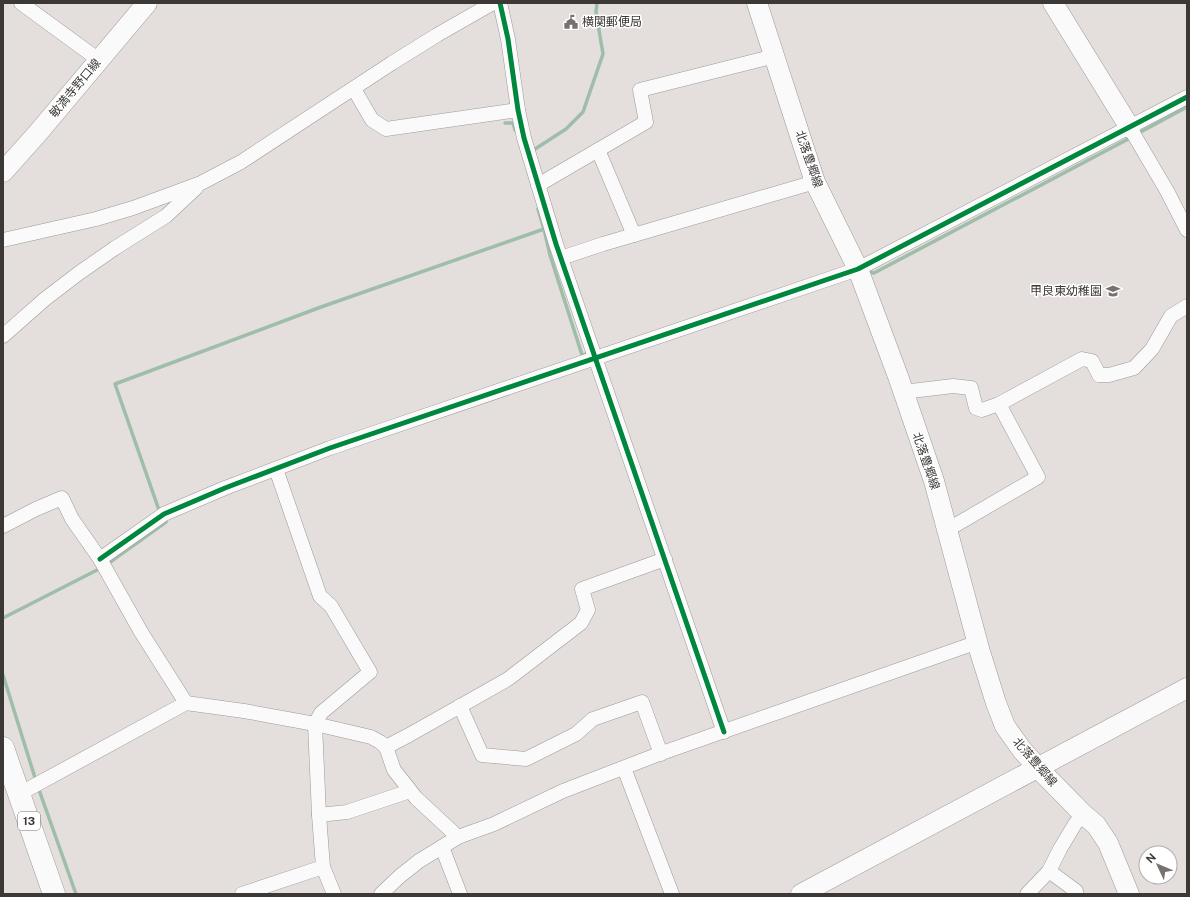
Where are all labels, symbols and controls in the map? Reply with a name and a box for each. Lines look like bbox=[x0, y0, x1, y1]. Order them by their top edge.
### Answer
public building icon: 横関郵便局 bbox=[563, 14, 579, 30]
place label: 横関郵便局 bbox=[582, 15, 642, 29]
street label: 敏満寺野口線 bbox=[46, 56, 104, 120]
street label: 北落豊郷線 bbox=[793, 128, 825, 190]
school or university icon: 甲良東幼稚園 bbox=[1105, 283, 1121, 299]
place label: 甲良東幼稚園 bbox=[1030, 284, 1102, 298]
street label: 北落豊郷線 bbox=[910, 430, 942, 492]
street label: 北落豊郷線 bbox=[1010, 735, 1060, 789]
road number: 13 bbox=[18, 812, 40, 830]
north arrow bbox=[1138, 845, 1178, 885]
text: N bbox=[1144, 851, 1158, 865]

